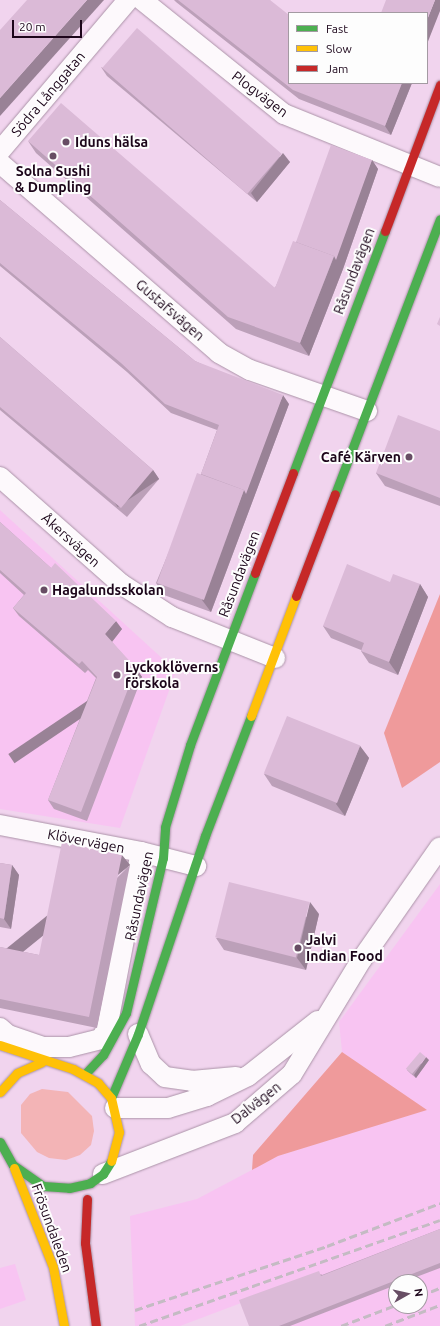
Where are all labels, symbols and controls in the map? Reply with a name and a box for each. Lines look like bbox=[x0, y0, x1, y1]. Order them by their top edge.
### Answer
scale bar bbox=[14, 12, 84, 38]
legend bbox=[288, 12, 428, 84]
text: 20 m bbox=[19, 20, 46, 33]
text: Fast bbox=[326, 22, 348, 35]
text: Slow bbox=[326, 42, 352, 55]
street label: Södra Långgatan bbox=[8, 48, 88, 140]
text: Jam bbox=[326, 62, 348, 75]
street label: Plogvägen bbox=[229, 67, 291, 121]
place label: Iduns hälsa bbox=[75, 134, 148, 150]
marker: Iduns hälsa bbox=[60, 136, 72, 148]
marker: Solna Sushi & Dumpling bbox=[48, 151, 58, 161]
place label: Solna Sushi & Dumpling bbox=[15, 163, 91, 196]
street label: Råsundavägen bbox=[330, 225, 378, 317]
street label: Gustafsvägen bbox=[132, 276, 208, 344]
place label: Café Kärven bbox=[321, 449, 401, 465]
marker: Café Kärven bbox=[404, 452, 414, 462]
street label: Åkersvägen bbox=[38, 509, 104, 571]
street label: Råsundavägen bbox=[215, 528, 263, 620]
place label: Hagalundsskolan bbox=[52, 582, 164, 598]
marker: Hagalundsskolan bbox=[39, 585, 49, 595]
place label: Lyckoklöverns förskola bbox=[125, 659, 218, 692]
marker: Lyckoklöverns förskola bbox=[112, 670, 122, 680]
street label: Klövervägen bbox=[46, 825, 126, 857]
street label: Råsundavägen bbox=[121, 850, 157, 942]
place label: Jalvi Indian Food bbox=[306, 932, 383, 964]
marker: Jalvi Indian Food bbox=[293, 943, 303, 953]
street label: Dalvägen bbox=[228, 1078, 284, 1128]
street label: Frösundaleden bbox=[28, 1181, 76, 1275]
north arrow bbox=[388, 1274, 428, 1314]
text: N bbox=[412, 1288, 425, 1297]

